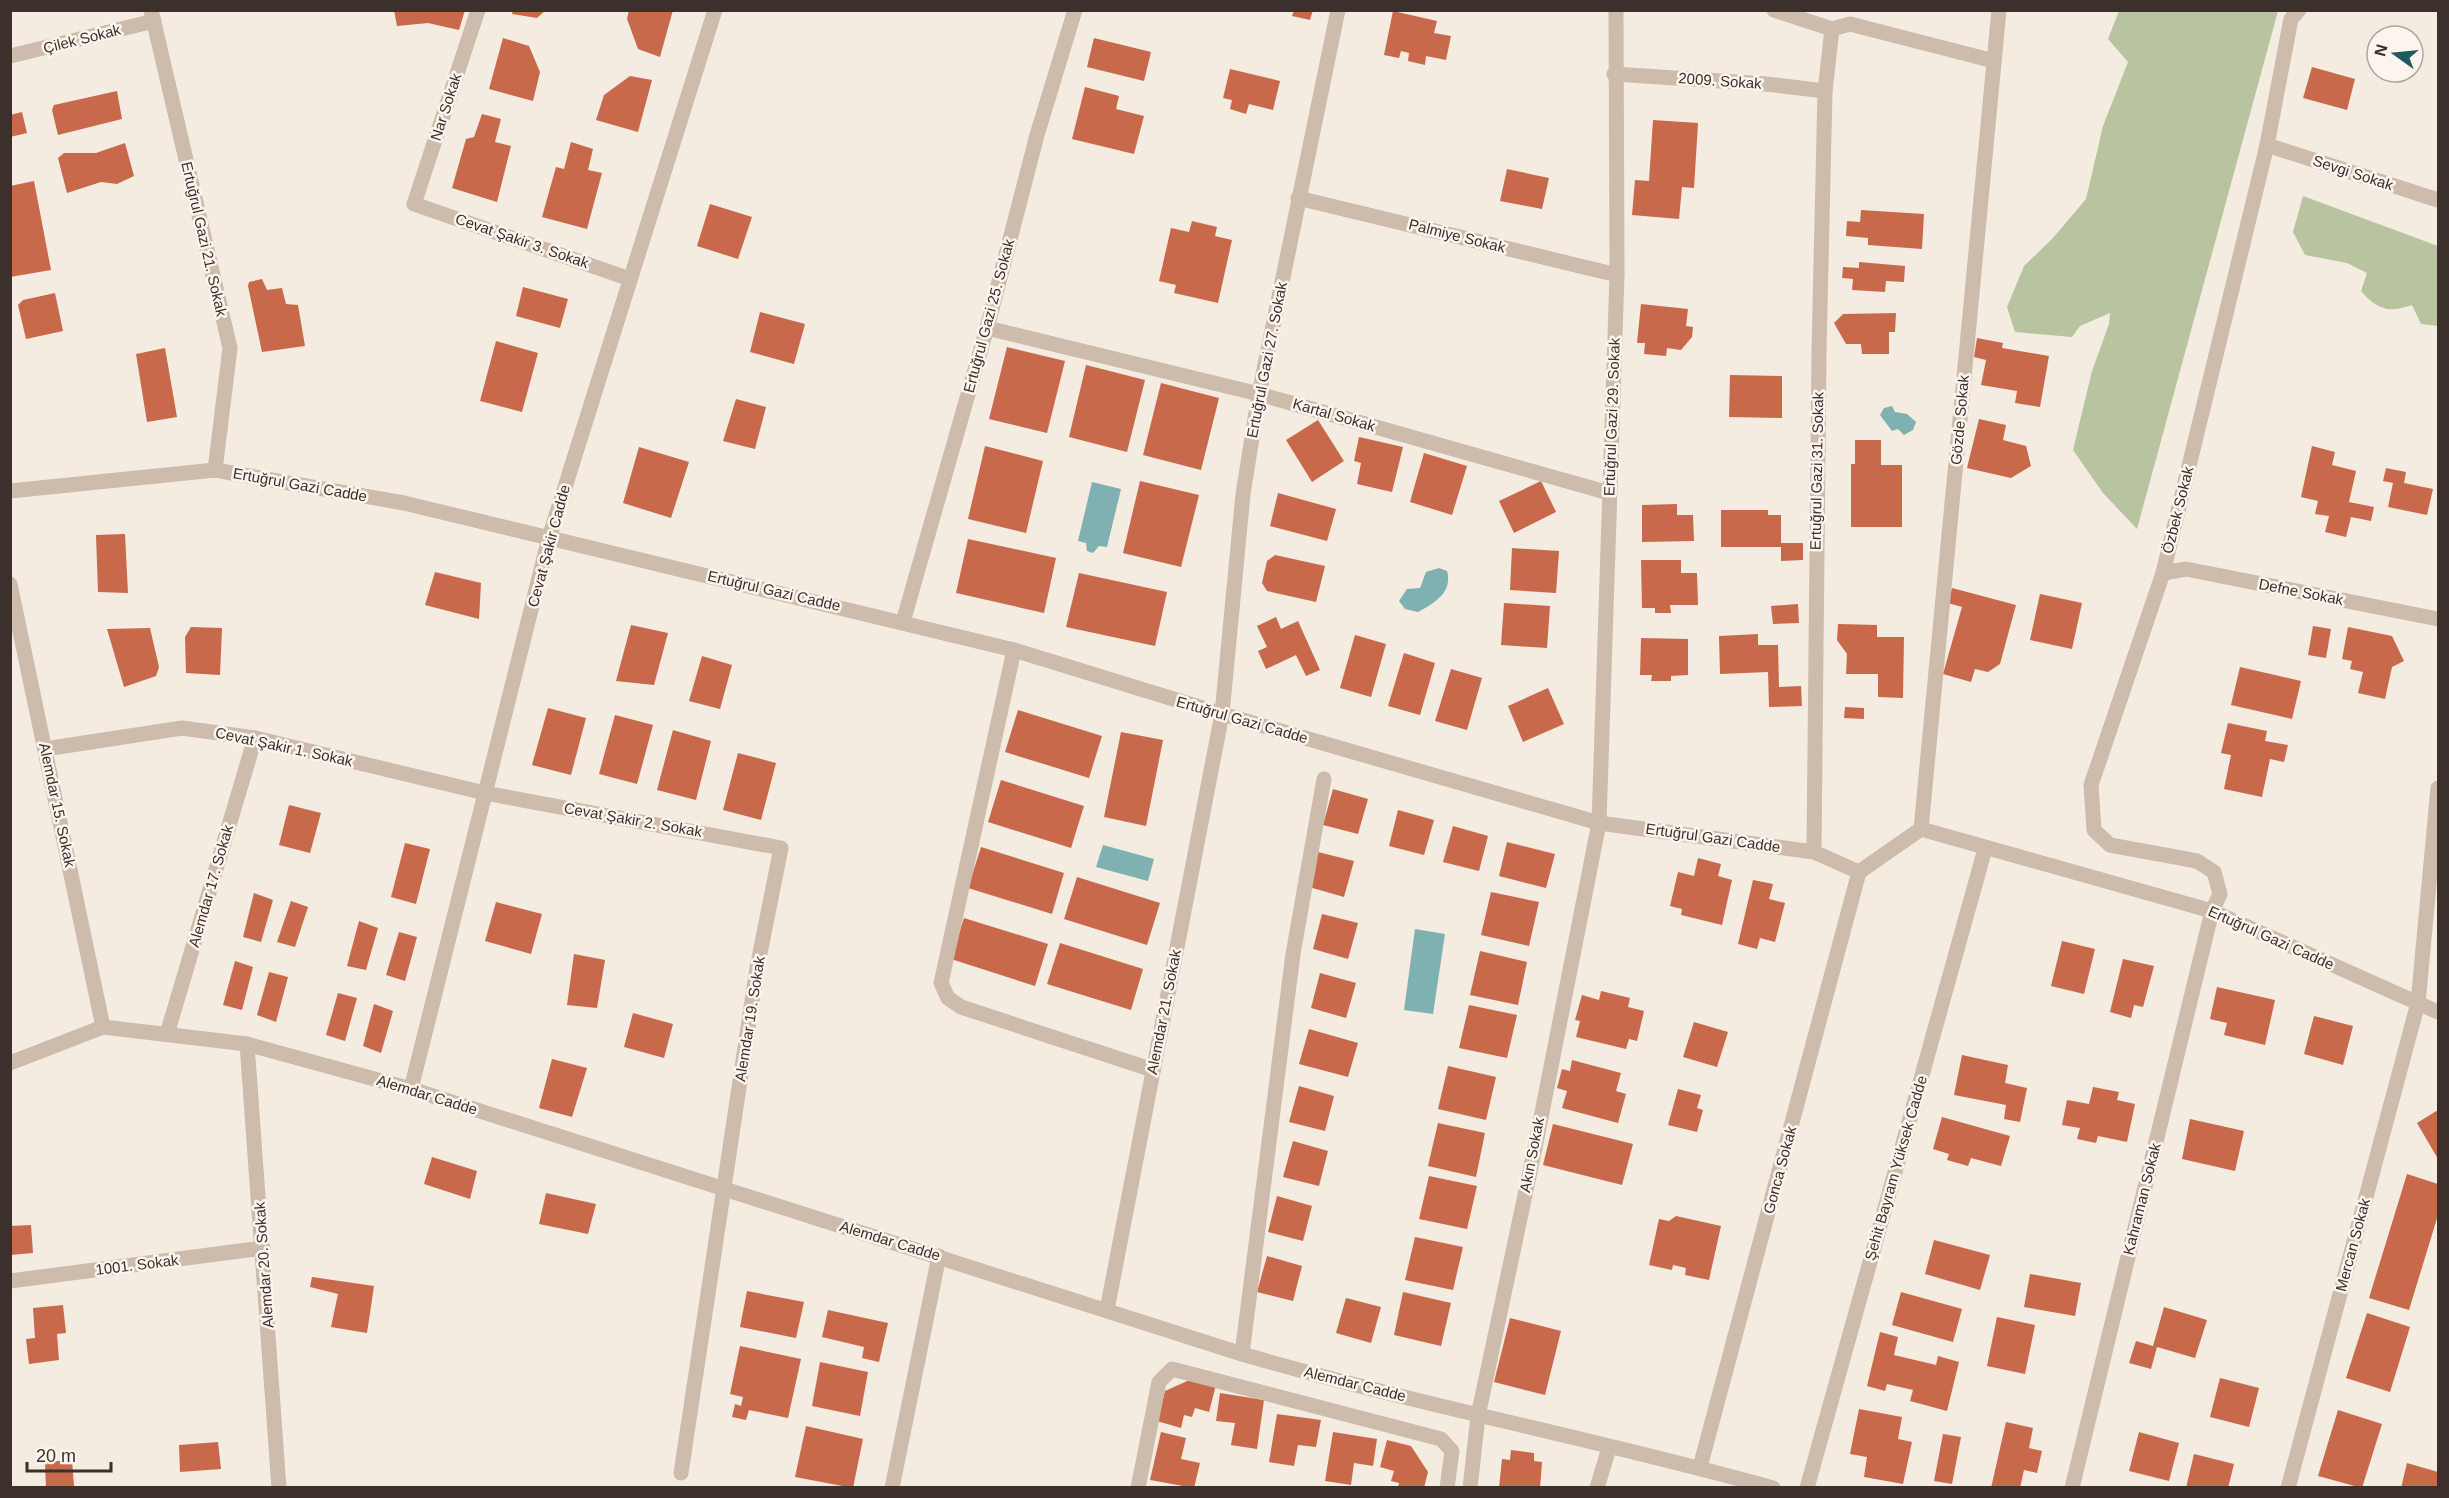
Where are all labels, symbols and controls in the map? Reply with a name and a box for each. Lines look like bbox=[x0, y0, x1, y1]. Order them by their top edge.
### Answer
street label: Çilek Sokak bbox=[41, 21, 123, 56]
north arrow bbox=[2365, 24, 2425, 84]
text: N bbox=[2371, 42, 2391, 58]
street label: 2009. Sokak bbox=[1678, 69, 1763, 92]
street label: Nar Sokak bbox=[427, 70, 465, 143]
street label: Sevgi Sokak bbox=[2311, 152, 2396, 194]
street label: Ertuğrul Gazi 21. Sokak bbox=[178, 160, 231, 318]
street label: Cevat Şakir 3. Sokak bbox=[453, 210, 592, 272]
street label: Palmiye Sokak bbox=[1407, 215, 1508, 256]
street label: Ertuğrul Gazi 25. Sokak bbox=[960, 237, 1017, 395]
street label: Ertuğrul Gazi 27. Sokak bbox=[1243, 280, 1290, 439]
street label: Ertuğrul Gazi 29. Sokak bbox=[1600, 337, 1623, 496]
street label: Gözde Sokak bbox=[1947, 374, 1972, 466]
street label: Ertuğrul Gazi 31. Sokak bbox=[1807, 391, 1826, 550]
street label: Kartal Sokak bbox=[1291, 395, 1378, 435]
street label: Ertuğrul Gazi Cadde bbox=[232, 464, 368, 505]
street label: Özbek Sokak bbox=[2158, 464, 2197, 555]
street label: Cevat Şakir Cadde bbox=[524, 483, 573, 609]
street label: Ertuğrul Gazi Cadde bbox=[706, 567, 842, 614]
street label: Defne Sokak bbox=[2257, 575, 2345, 608]
street label: Ertuğrul Gazi Cadde bbox=[1174, 693, 1310, 746]
street label: Cevat Şakir 1. Sokak bbox=[214, 724, 355, 769]
street label: Alemdar 15. Sokak bbox=[36, 741, 79, 869]
street label: Cevat Şakir 2. Sokak bbox=[563, 799, 704, 840]
street label: Ertuğrul Gazi Cadde bbox=[1645, 820, 1782, 855]
street label: Alemdar 17. Sokak bbox=[185, 822, 236, 949]
street label: Ertuğrul Gazi Cadde bbox=[2206, 902, 2337, 973]
street label: Alemdar 21. Sokak bbox=[1143, 948, 1184, 1076]
street label: Alemdar 19. Sokak bbox=[731, 955, 768, 1083]
street label: Alemdar Cadde bbox=[375, 1071, 479, 1118]
street label: Şehit Bayram Yüksek Cadde bbox=[1861, 1073, 1930, 1262]
street label: Akın Sokak bbox=[1516, 1116, 1547, 1194]
street label: Gonca Sokak bbox=[1760, 1124, 1800, 1216]
street label: Kahraman Sokak bbox=[2119, 1141, 2164, 1257]
street label: Mercan Sokak bbox=[2332, 1196, 2373, 1293]
street label: Alemdar 20. Sokak bbox=[251, 1201, 276, 1329]
street label: Alemdar Cadde bbox=[838, 1217, 942, 1264]
street label: 1001. Sokak bbox=[95, 1251, 180, 1278]
street label: Alemdar Cadde bbox=[1302, 1363, 1408, 1404]
scale bar bbox=[27, 1435, 111, 1473]
text: 20 m bbox=[36, 1446, 76, 1466]

